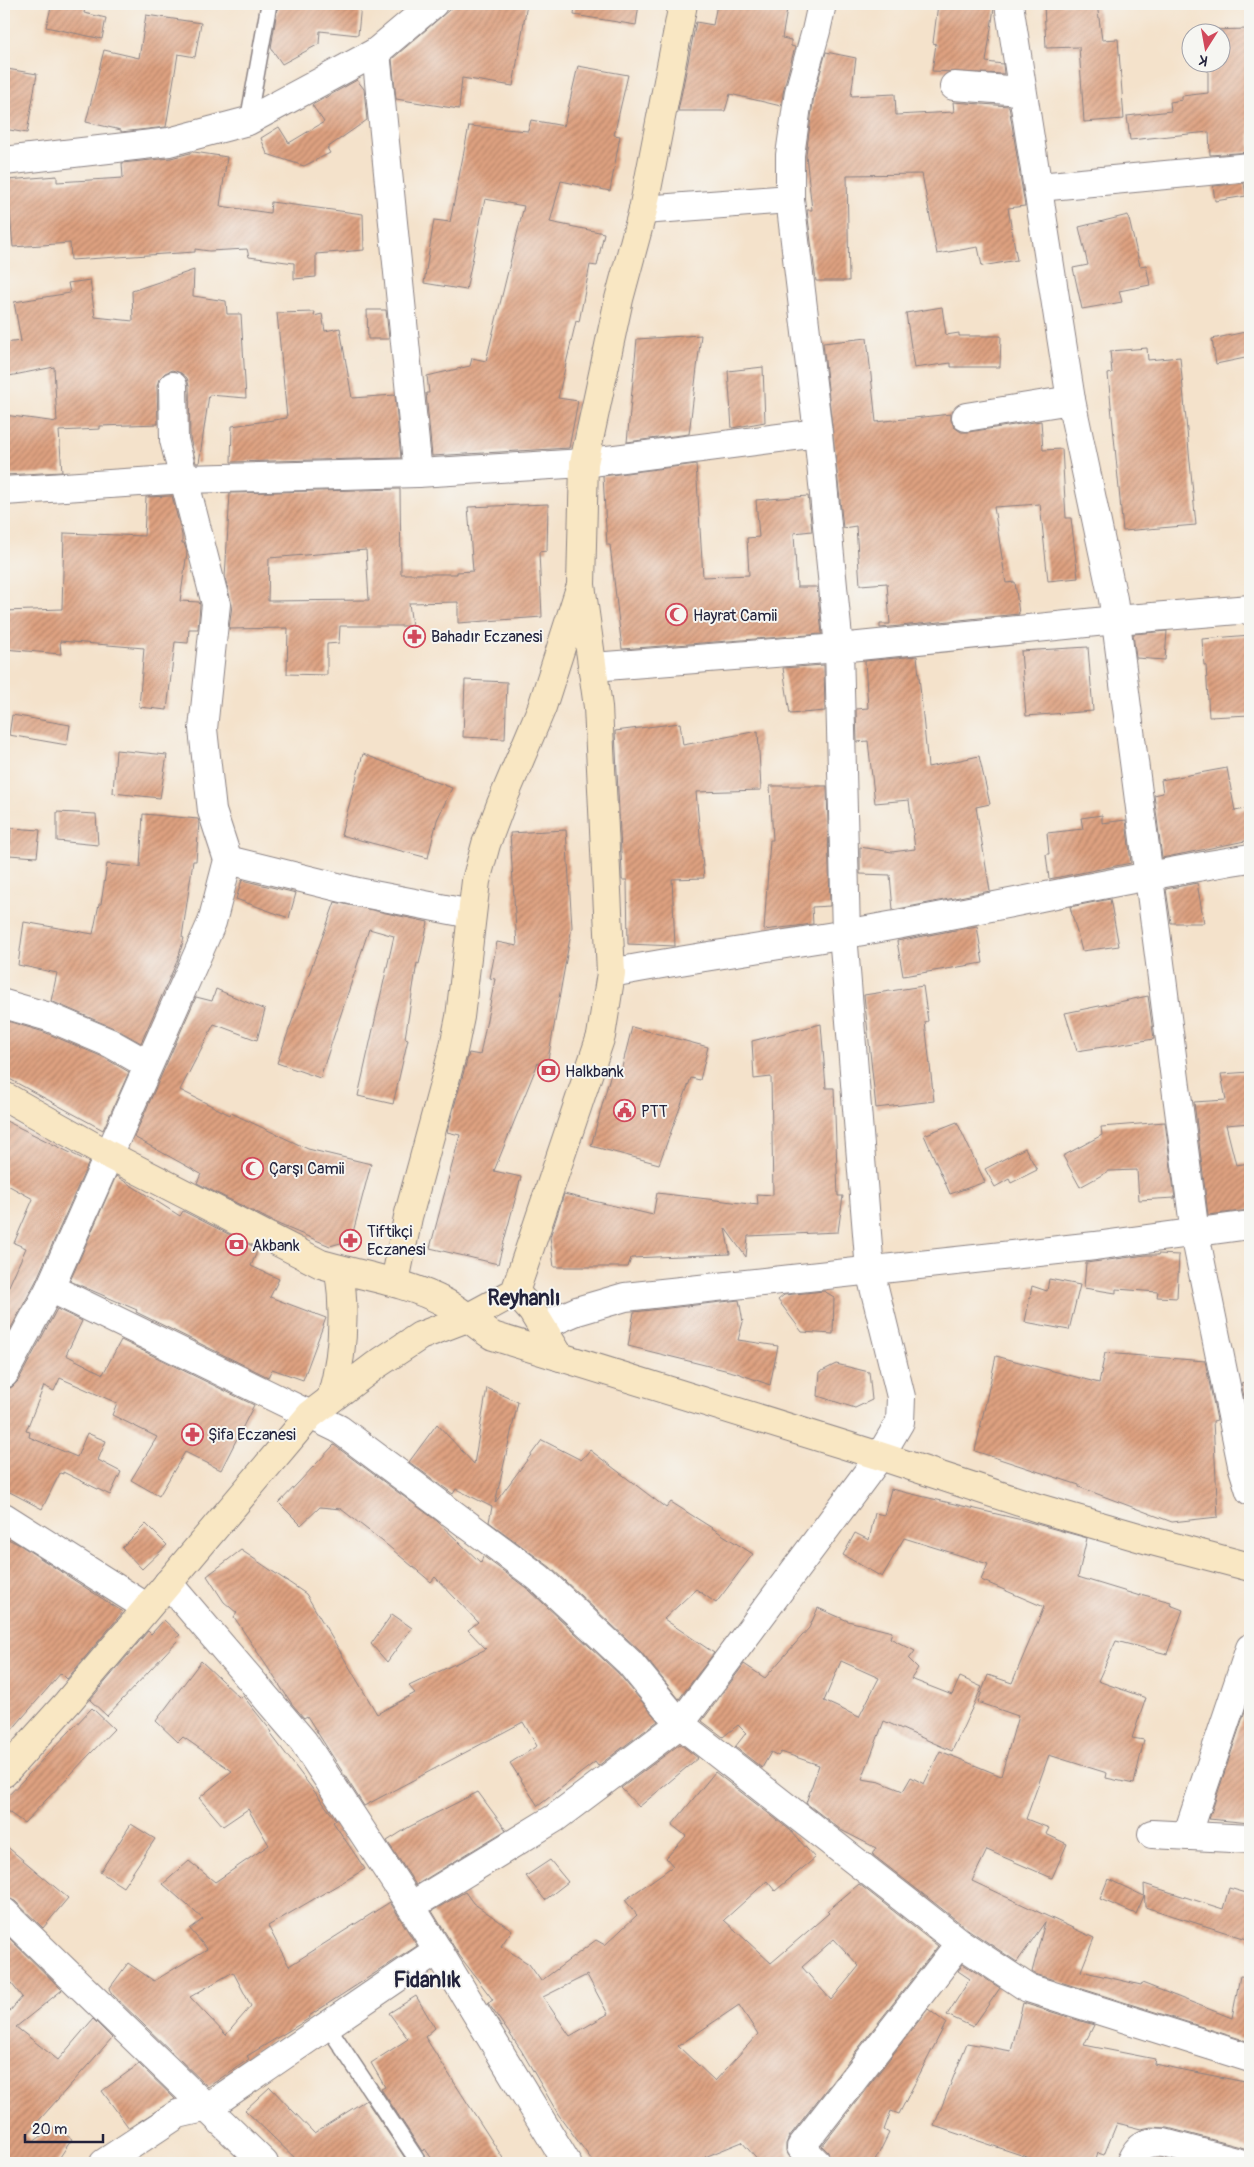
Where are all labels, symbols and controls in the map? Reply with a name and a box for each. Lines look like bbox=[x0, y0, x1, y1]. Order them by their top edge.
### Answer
north arrow bbox=[1182, 22, 1232, 72]
text: K bbox=[1197, 51, 1209, 69]
mosque icon: Hayrat Camii bbox=[665, 603, 689, 627]
place label: Hayrat Camii bbox=[693, 606, 777, 626]
pharmacy icon: Bahadır Eczanesi bbox=[403, 624, 427, 648]
place label: Bahadır Eczanesi bbox=[431, 627, 543, 647]
bank icon: Halkbank bbox=[537, 1059, 561, 1083]
place label: Halkbank bbox=[565, 1062, 624, 1082]
public building icon: PTT bbox=[613, 1099, 637, 1123]
place label: PTT bbox=[641, 1102, 668, 1122]
mosque icon: Çarşı Camii bbox=[241, 1156, 265, 1180]
place label: Çarşı Camii bbox=[269, 1159, 344, 1179]
place label: Tiftikçi Eczanesi bbox=[367, 1222, 426, 1260]
pharmacy icon: Tiftikçi Eczanesi bbox=[339, 1228, 363, 1252]
bank icon: Akbank bbox=[224, 1233, 248, 1257]
place label: Akbank bbox=[252, 1236, 300, 1256]
district label: Reyhanlı bbox=[488, 1285, 561, 1312]
pharmacy icon: Şifa Eczanesi bbox=[180, 1422, 204, 1446]
place label: Şifa Eczanesi bbox=[208, 1425, 296, 1445]
district label: Fidanlık bbox=[393, 1967, 461, 1994]
scale bar bbox=[25, 2112, 102, 2144]
text: 20 m bbox=[32, 2120, 67, 2139]

